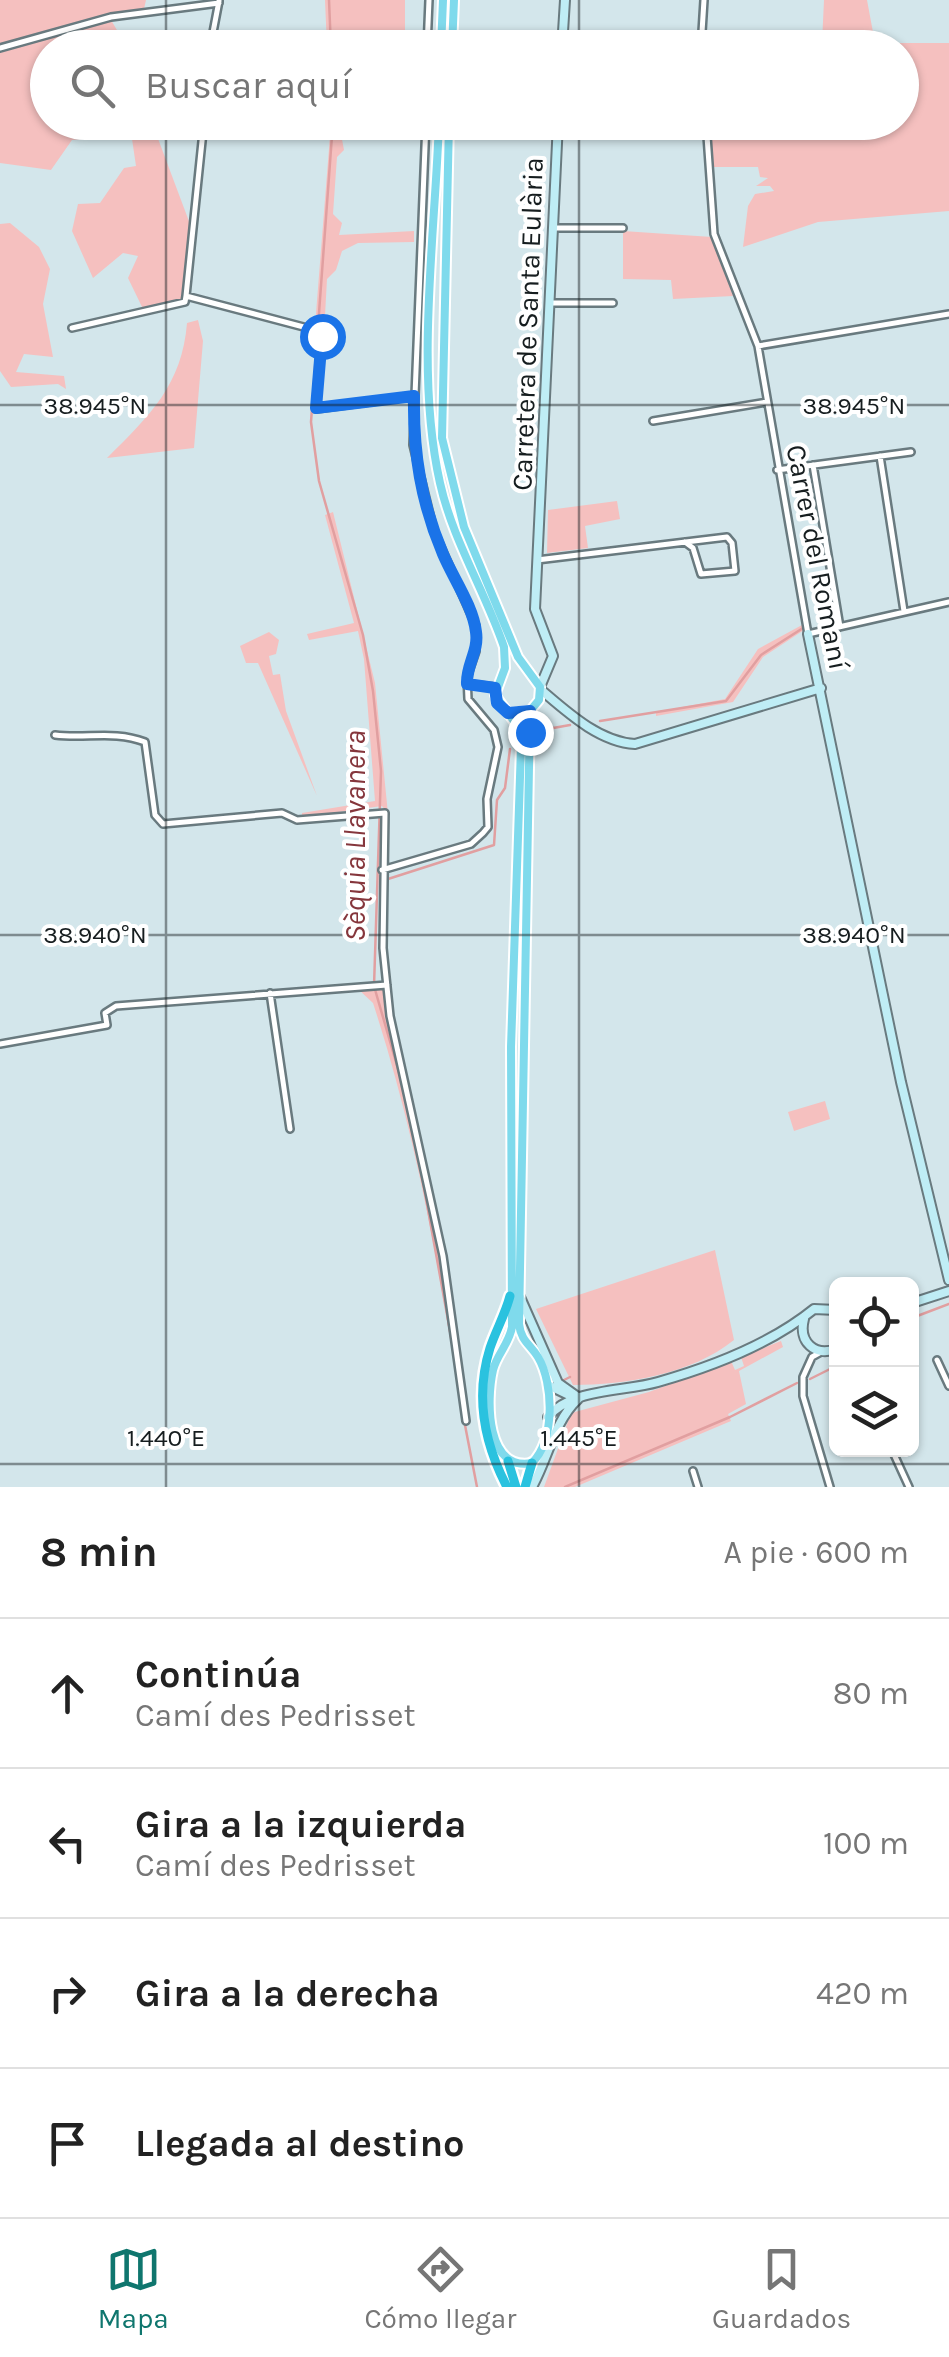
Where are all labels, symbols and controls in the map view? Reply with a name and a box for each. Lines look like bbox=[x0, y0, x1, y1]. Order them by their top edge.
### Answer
search box bbox=[30, 30, 919, 140]
icon: search bbox=[65, 58, 120, 113]
text: Buscar aquí bbox=[145, 63, 352, 108]
street label: Carretera de Santa Eulària bbox=[505, 157, 550, 491]
route start bbox=[300, 314, 346, 360]
text: 38.945°N bbox=[44, 391, 146, 420]
text: 38.945°N bbox=[803, 391, 905, 420]
street label: Carrer del Romaní bbox=[779, 442, 856, 673]
route end bbox=[508, 710, 554, 756]
water label: Sèquia Llavanera bbox=[337, 730, 373, 942]
text: 38.940°N bbox=[43, 920, 147, 949]
text: 38.940°N bbox=[802, 920, 906, 949]
map controls bbox=[829, 1277, 919, 1457]
button: locate bbox=[829, 1277, 919, 1367]
button: layers bbox=[829, 1367, 919, 1457]
text: 1.440°E bbox=[127, 1423, 205, 1452]
text: 1.445°E bbox=[540, 1423, 618, 1452]
text: 8 min bbox=[40, 1527, 158, 1577]
text: A pie · 600 m bbox=[724, 1534, 909, 1571]
text: Continúa bbox=[135, 1652, 301, 1697]
icon: ahead bbox=[40, 1666, 95, 1721]
text: 80 m bbox=[833, 1675, 909, 1712]
text: Camí des Pedrisset bbox=[135, 1697, 415, 1734]
text: Gira a la izquierda bbox=[135, 1802, 467, 1847]
icon: left bbox=[40, 1816, 95, 1871]
text: 100 m bbox=[823, 1825, 909, 1862]
text: Camí des Pedrisset bbox=[135, 1847, 415, 1884]
icon: right bbox=[40, 1966, 95, 2021]
text: Gira a la derecha bbox=[135, 1971, 440, 2016]
text: 420 m bbox=[816, 1975, 909, 2012]
icon: arrive bbox=[40, 2116, 95, 2171]
text: Llegada al destino bbox=[135, 2121, 465, 2166]
tab: Mapa bbox=[98, 2242, 169, 2335]
tab: Cómo llegar bbox=[364, 2242, 516, 2335]
tab: Guardados bbox=[712, 2242, 851, 2335]

